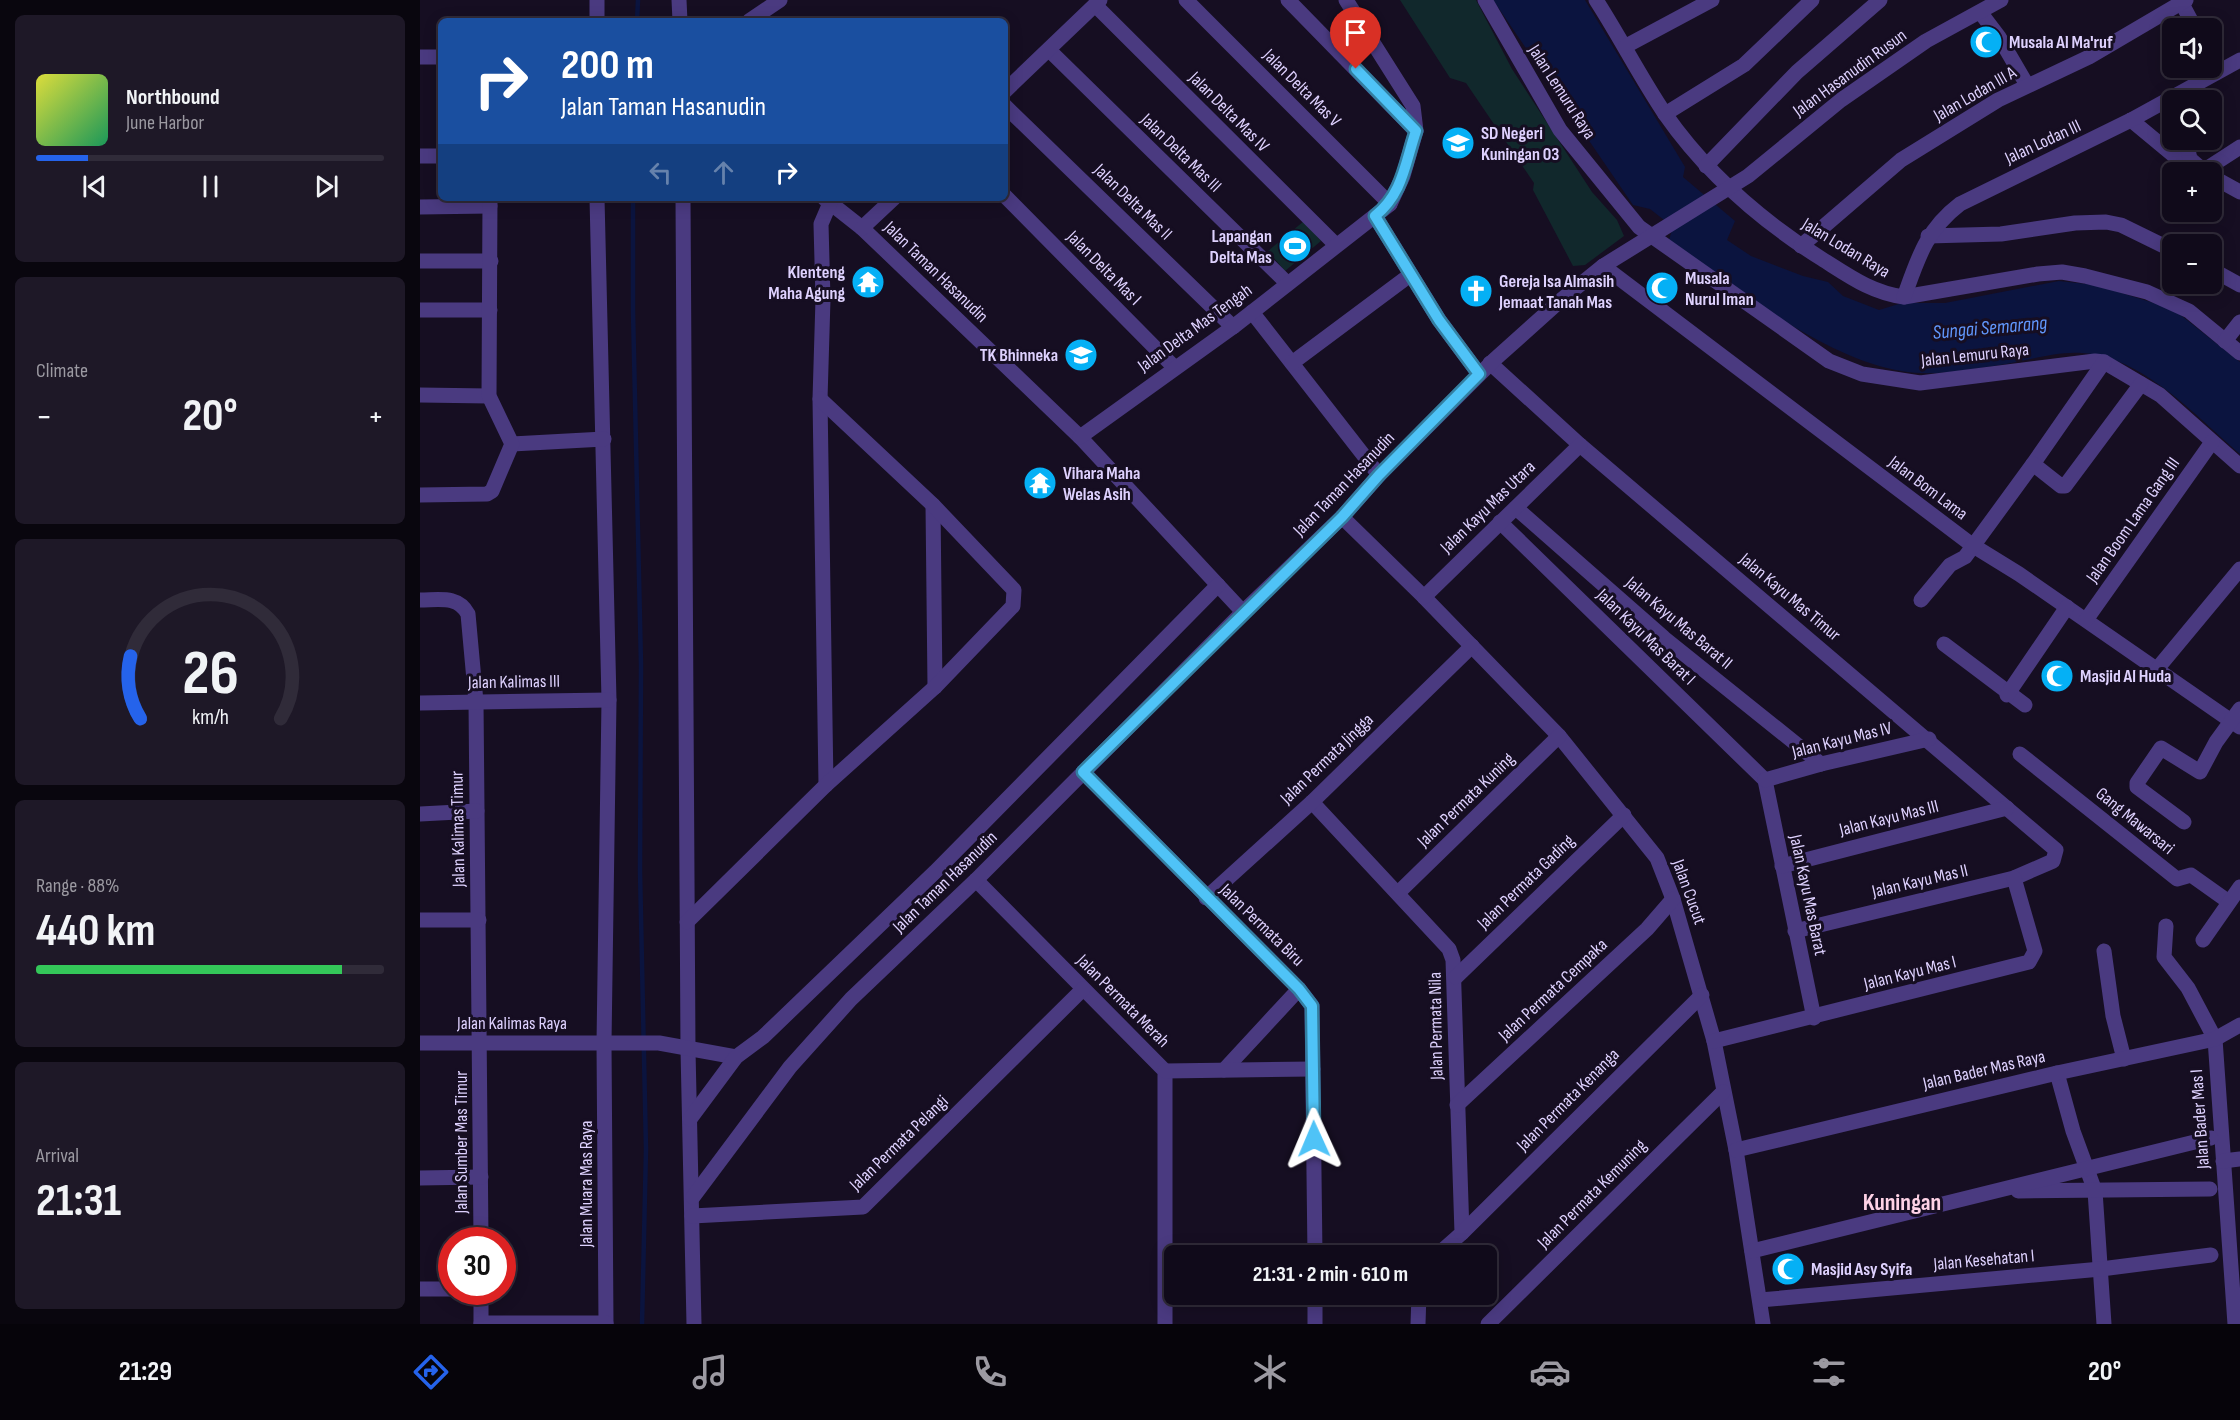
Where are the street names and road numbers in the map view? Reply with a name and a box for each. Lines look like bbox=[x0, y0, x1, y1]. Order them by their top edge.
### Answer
street label: Jalan Hasanudin Rusun bbox=[1788, 25, 1911, 122]
street label: Jalan Lemuru Raya bbox=[1523, 40, 1600, 143]
street label: Jalan Delta Mas V bbox=[1258, 44, 1345, 131]
street label: Jalan Lodan III A bbox=[1929, 62, 2020, 127]
street label: Jalan Delta Mas IV bbox=[1184, 67, 1273, 156]
street label: Jalan Delta Mas III bbox=[1136, 109, 1226, 197]
street label: Jalan Lodan III bbox=[2001, 115, 2084, 169]
street label: Jalan Delta Mas II bbox=[1089, 159, 1176, 244]
street label: Jalan Lodan Raya bbox=[1797, 213, 1894, 282]
street label: Jalan Taman Hasanudin bbox=[879, 216, 992, 327]
street label: Jalan Delta Mas I bbox=[1062, 226, 1146, 310]
street label: Jalan Delta Mas Tengah bbox=[1133, 280, 1256, 377]
street label: Jalan Lemuru Raya bbox=[1919, 339, 2030, 371]
street label: Jalan Taman Hasanudin bbox=[1288, 428, 1399, 541]
street label: Jalan Bom Lama bbox=[1884, 451, 1972, 525]
street label: Jalan Boom Lama Gang III bbox=[2081, 453, 2184, 588]
street label: Jalan Kayu Mas Utara bbox=[1436, 456, 1540, 558]
street label: Jalan Kayu Mas Timur bbox=[1734, 548, 1845, 645]
street label: Jalan Kayu Mas Barat II bbox=[1621, 572, 1737, 674]
street label: Jalan Kayu Mas Barat I bbox=[1592, 584, 1700, 690]
street label: Jalan Kalimas III bbox=[467, 671, 560, 693]
street label: Jalan Permata Jingga bbox=[1275, 709, 1378, 809]
street label: Jalan Kayu Mas IV bbox=[1789, 717, 1894, 763]
street label: Jalan Permata Kuning bbox=[1412, 748, 1519, 852]
street label: Jalan Kalimas Timur bbox=[446, 771, 470, 888]
street label: Gang Mawarsari bbox=[2092, 783, 2178, 859]
street label: Jalan Kayu Mas III bbox=[1836, 796, 1941, 841]
street label: Jalan Taman Hasanudin bbox=[888, 827, 1001, 938]
street label: Jalan Permata Gading bbox=[1472, 830, 1579, 934]
street label: Jalan Kayu Mas Barat bbox=[1785, 832, 1831, 958]
street label: Jalan Cucut bbox=[1667, 856, 1711, 928]
street label: Jalan Kayu Mas II bbox=[1869, 860, 1970, 902]
street label: Jalan Permata Biru bbox=[1215, 879, 1309, 970]
street label: Jalan Permata Cempaka bbox=[1494, 934, 1612, 1046]
street label: Jalan Permata Merah bbox=[1072, 950, 1174, 1052]
street label: Jalan Kayu Mas I bbox=[1861, 951, 1958, 995]
street label: Jalan Permata Nila bbox=[1425, 972, 1447, 1081]
street label: Jalan Kalimas Raya bbox=[456, 1013, 567, 1034]
street label: Jalan Permata Kenanga bbox=[1512, 1044, 1624, 1156]
street label: Jalan Bader Mas Raya bbox=[1920, 1046, 2047, 1094]
street label: Jalan Bader Mas I bbox=[2186, 1068, 2214, 1171]
street label: Jalan Sumber Mas Timur bbox=[451, 1071, 472, 1214]
street label: Jalan Permata Pelangi bbox=[845, 1091, 953, 1196]
street label: Jalan Muara Mas Raya bbox=[576, 1121, 597, 1248]
street label: Jalan Permata Kemuning bbox=[1533, 1135, 1651, 1253]
street label: Jalan Kesehatan I bbox=[1932, 1245, 2035, 1275]

